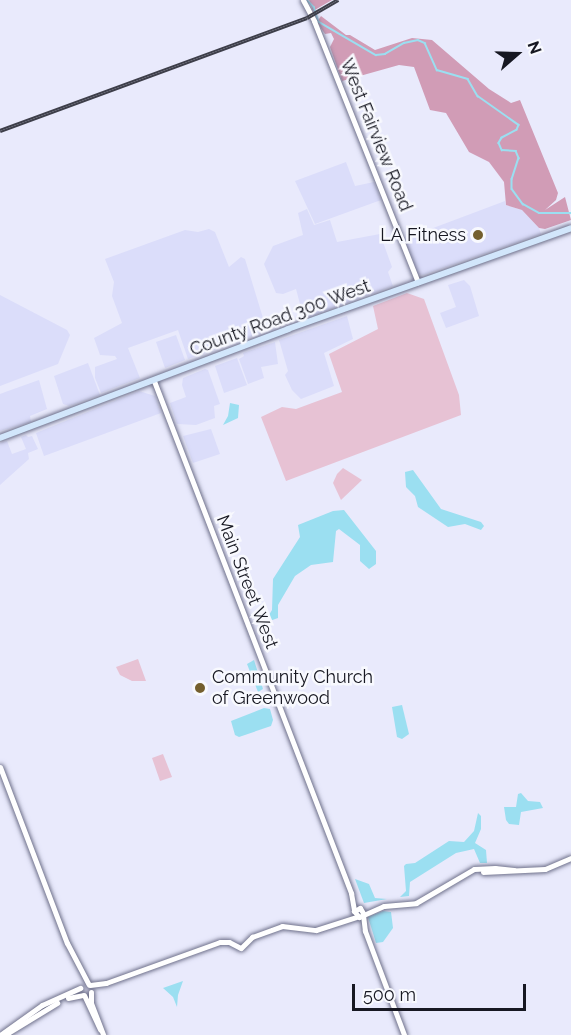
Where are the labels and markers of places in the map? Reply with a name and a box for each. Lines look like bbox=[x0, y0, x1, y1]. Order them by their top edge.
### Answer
place label: LA Fitness bbox=[380, 224, 466, 246]
marker: LA Fitness bbox=[471, 228, 485, 242]
place label: Community Church of Greenwood bbox=[212, 667, 374, 710]
marker: Community Church of Greenwood bbox=[193, 681, 207, 695]

